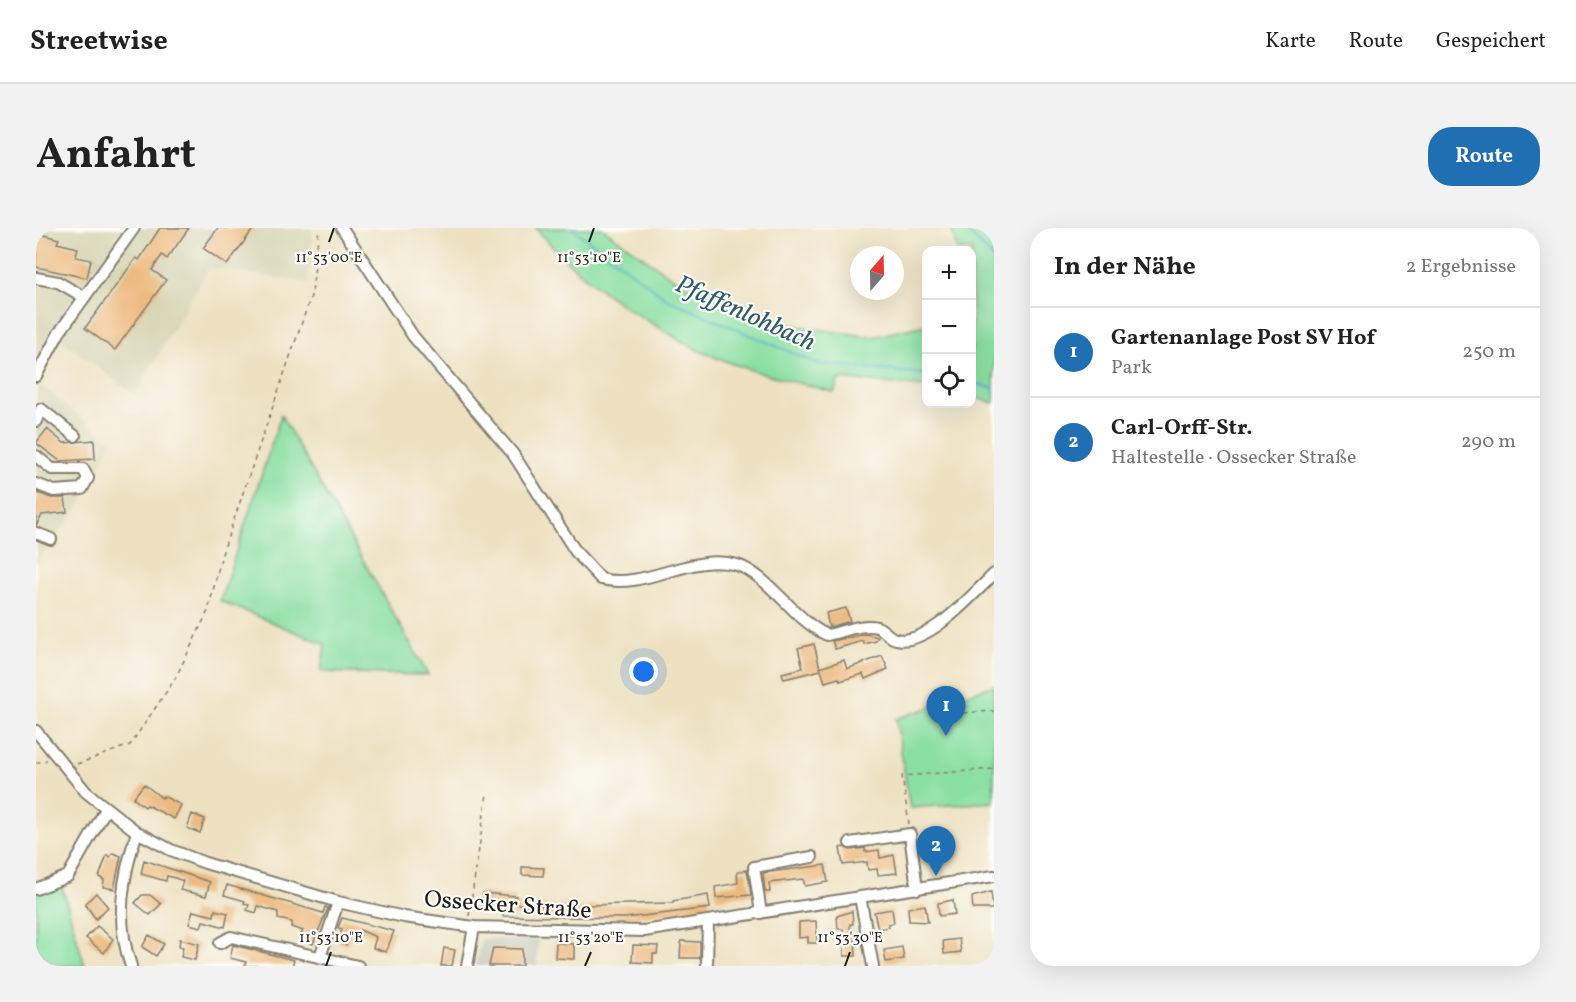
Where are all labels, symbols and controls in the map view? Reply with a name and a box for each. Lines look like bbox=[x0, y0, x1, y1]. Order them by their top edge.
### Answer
text: Streetwise bbox=[30, 22, 168, 61]
text: Karte bbox=[1265, 27, 1316, 56]
text: Route bbox=[1349, 27, 1403, 56]
text: Gespeichert bbox=[1436, 27, 1546, 56]
text: Anfahrt bbox=[36, 127, 196, 186]
button: Route bbox=[1428, 127, 1540, 186]
north arrow bbox=[850, 246, 904, 300]
map controls bbox=[922, 246, 976, 408]
button: + bbox=[922, 246, 976, 300]
text: 11°53'00"E bbox=[295, 248, 363, 269]
text: 11°53'10"E bbox=[557, 248, 621, 269]
text: In der Nähe bbox=[1054, 249, 1196, 285]
text: 2 Ergebnisse bbox=[1406, 253, 1516, 281]
water label: Pfaffenlohbach bbox=[669, 267, 821, 361]
button: − bbox=[922, 300, 976, 354]
text: Gartenanlage Post SV Hof bbox=[1111, 323, 1375, 354]
text: 1 bbox=[1069, 338, 1078, 366]
text: 250 m bbox=[1462, 338, 1516, 366]
button: locate bbox=[922, 354, 976, 408]
text: Park bbox=[1111, 354, 1152, 382]
text: Carl-Orff-Str. bbox=[1111, 413, 1252, 444]
text: 2 bbox=[1068, 428, 1079, 456]
text: 290 m bbox=[1461, 428, 1516, 456]
text: Haltestelle · Ossecker Straße bbox=[1111, 444, 1356, 472]
your location bbox=[629, 657, 658, 686]
pin: 1 bbox=[926, 686, 966, 736]
pin: 2 bbox=[916, 826, 956, 876]
street label: Ossecker Straße bbox=[423, 883, 593, 929]
text: 11°53'10"E bbox=[299, 928, 363, 949]
text: 11°53'20"E bbox=[558, 928, 624, 949]
text: 11°53'30"E bbox=[817, 928, 883, 949]

